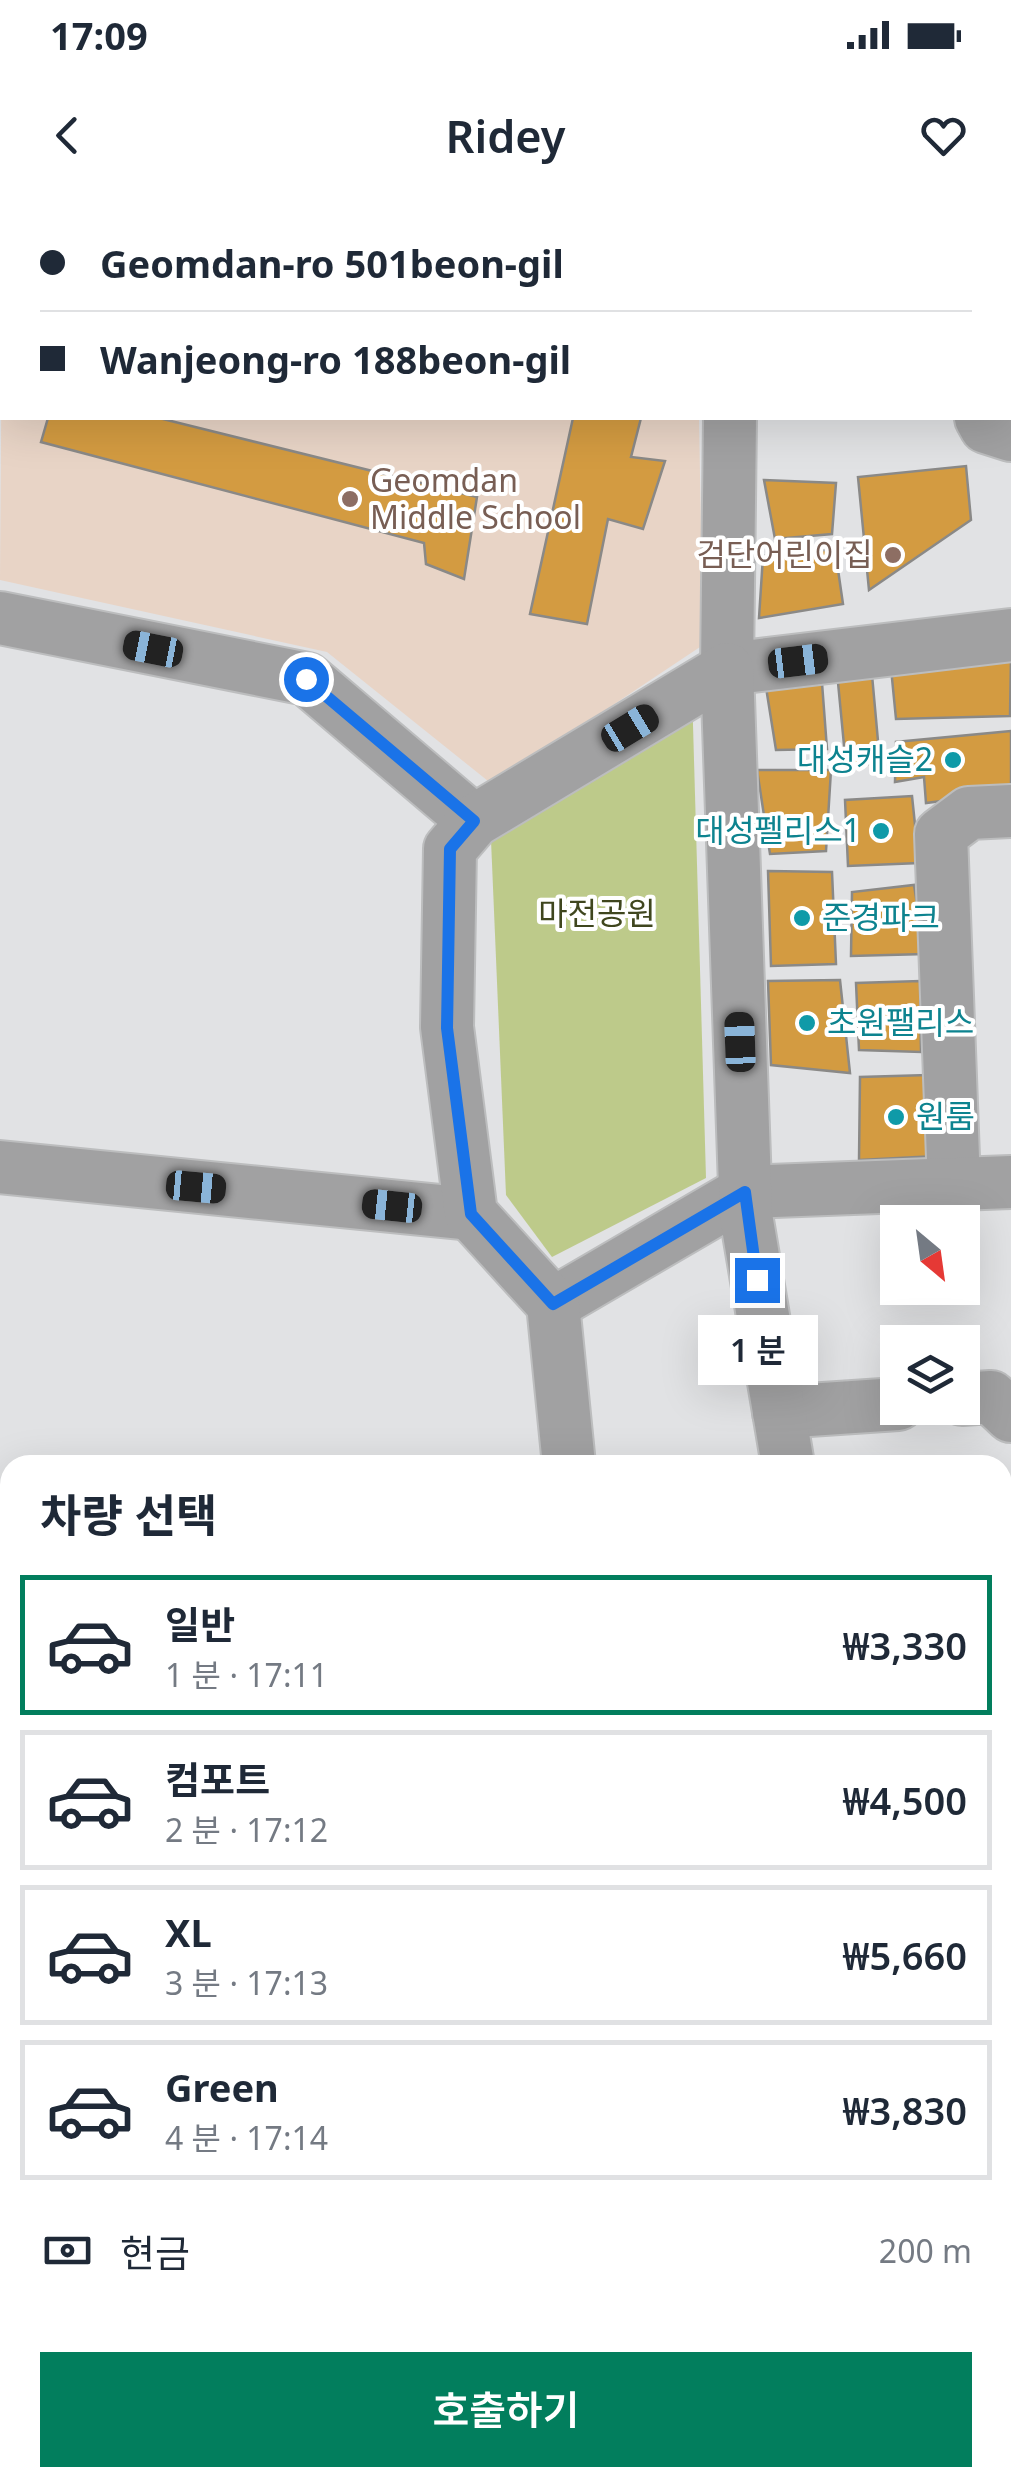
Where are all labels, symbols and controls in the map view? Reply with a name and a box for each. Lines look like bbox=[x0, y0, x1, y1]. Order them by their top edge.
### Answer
text: 17:09 bbox=[50, 9, 148, 61]
text: Ridey bbox=[446, 105, 565, 166]
icon: back bbox=[40, 108, 95, 163]
icon: heart bbox=[916, 108, 971, 163]
text: Geomdan-ro 501beon-gil bbox=[100, 237, 564, 289]
text: Wanjeong-ro 188beon-gil bbox=[100, 333, 571, 385]
place label: Geomdan Middle School bbox=[370, 458, 581, 538]
marker: Geomdan Middle School bbox=[339, 488, 361, 510]
place label: 검단어린이집 bbox=[696, 532, 873, 575]
marker: 검단어린이집 bbox=[882, 544, 904, 566]
car bbox=[121, 629, 185, 669]
car bbox=[766, 642, 830, 680]
route start bbox=[284, 657, 329, 702]
car bbox=[597, 700, 663, 756]
place label: 대성캐슬2 bbox=[797, 737, 933, 780]
marker: 대성캐슬2 bbox=[942, 749, 964, 771]
place label: 대성펠리스1 bbox=[695, 808, 861, 851]
marker: 대성펠리스1 bbox=[870, 820, 892, 842]
park label: 마전공원 bbox=[538, 891, 656, 934]
place label: 준경파크 bbox=[822, 895, 940, 938]
marker: 준경파크 bbox=[791, 907, 813, 929]
place label: 초원팰리스 bbox=[827, 1000, 974, 1043]
car bbox=[724, 1011, 756, 1073]
marker: 초원팰리스 bbox=[796, 1012, 818, 1034]
place label: 원룸 bbox=[916, 1094, 975, 1137]
marker: 원룸 bbox=[885, 1106, 907, 1128]
car bbox=[165, 1169, 227, 1205]
car bbox=[361, 1188, 423, 1224]
north arrow bbox=[880, 1205, 980, 1305]
map controls bbox=[880, 1205, 980, 1425]
route end bbox=[735, 1258, 780, 1303]
callout: 1 분 bbox=[697, 1315, 817, 1385]
button: layers bbox=[880, 1325, 980, 1425]
text: 1 분 bbox=[730, 1328, 786, 1371]
text: 차량 선택 bbox=[40, 1484, 217, 1545]
text: 일반 bbox=[165, 1598, 235, 1650]
icon: car bbox=[45, 1600, 135, 1690]
text: ₩3,330 bbox=[842, 1619, 967, 1671]
text: 1 분 · 17:11 bbox=[165, 1653, 328, 1696]
text: 컴포트 bbox=[165, 1753, 270, 1805]
icon: car bbox=[45, 1755, 135, 1845]
text: ₩4,500 bbox=[842, 1774, 967, 1826]
text: 2 분 · 17:12 bbox=[165, 1808, 328, 1851]
text: XL bbox=[165, 1906, 212, 1958]
icon: car bbox=[45, 1910, 135, 2000]
text: ₩5,660 bbox=[842, 1929, 967, 1981]
text: 3 분 · 17:13 bbox=[165, 1961, 328, 2004]
text: Green bbox=[165, 2061, 279, 2113]
icon: car bbox=[45, 2065, 135, 2155]
text: ₩3,830 bbox=[842, 2084, 967, 2136]
text: 4 분 · 17:14 bbox=[165, 2116, 328, 2159]
icon: cash bbox=[40, 2223, 95, 2278]
text: 현금 bbox=[120, 2226, 190, 2278]
text: 200 m bbox=[879, 2229, 972, 2272]
button: 호출하기 bbox=[40, 2352, 972, 2467]

